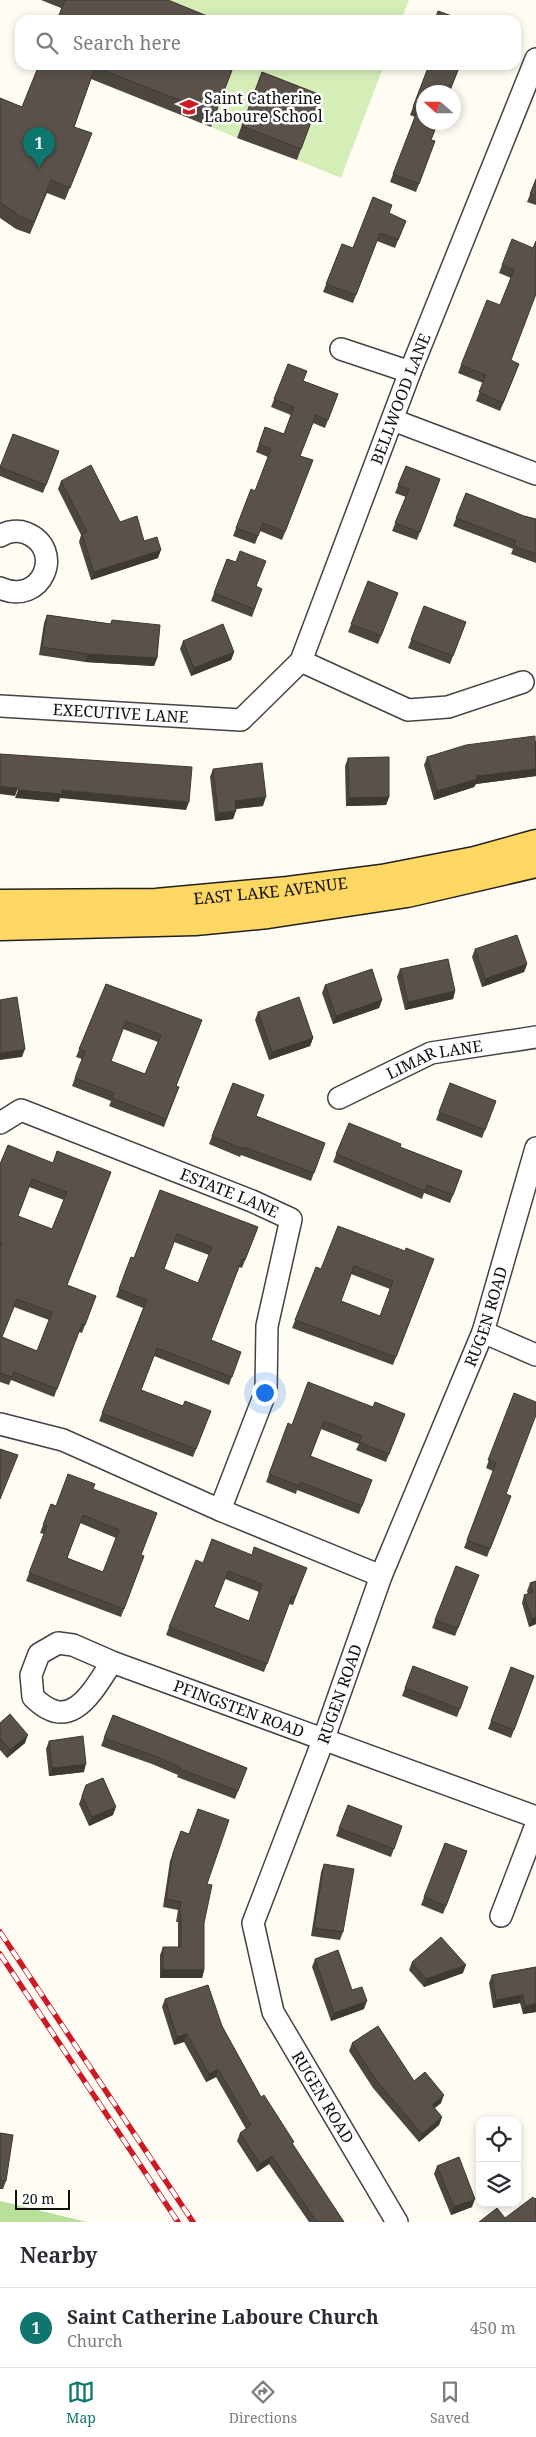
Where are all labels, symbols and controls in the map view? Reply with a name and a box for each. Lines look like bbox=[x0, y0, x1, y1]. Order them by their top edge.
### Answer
search box bbox=[15, 15, 521, 70]
icon: search bbox=[33, 29, 61, 57]
text: Search here bbox=[73, 30, 181, 56]
north arrow bbox=[416, 85, 461, 130]
place label: Saint Catherine Laboure School bbox=[204, 87, 323, 127]
school or university icon: Saint Catherine Laboure School bbox=[178, 96, 200, 118]
pin: 1 bbox=[23, 127, 55, 168]
street label: BELLWOOD LANE bbox=[365, 330, 436, 468]
street label: EXECUTIVE LANE bbox=[52, 698, 189, 728]
street label: EAST LAKE AVENUE bbox=[193, 872, 349, 910]
street label: LIMAR LANE bbox=[383, 1034, 484, 1084]
street label: ESTATE LANE bbox=[177, 1163, 283, 1223]
street label: RUGEN ROAD bbox=[459, 1264, 512, 1370]
your location bbox=[252, 1380, 278, 1406]
street label: RUGEN ROAD bbox=[312, 1641, 367, 1747]
street label: PFINGSTEN ROAD bbox=[170, 1674, 307, 1742]
street label: RUGEN ROAD bbox=[287, 2047, 359, 2147]
map controls bbox=[476, 2117, 521, 2207]
button: locate bbox=[476, 2117, 521, 2162]
button: layers bbox=[476, 2162, 521, 2207]
scale bar bbox=[15, 2187, 70, 2210]
text: 20 m bbox=[22, 2189, 55, 2208]
text: Nearby bbox=[20, 2241, 98, 2269]
text: Saint Catherine Laboure Church bbox=[67, 2304, 379, 2330]
text: 1 bbox=[31, 2317, 41, 2339]
text: 450 m bbox=[470, 2317, 516, 2339]
text: Church bbox=[67, 2330, 123, 2352]
tab: Map bbox=[66, 2378, 96, 2427]
tab: Directions bbox=[229, 2378, 297, 2427]
tab: Saved bbox=[430, 2378, 470, 2427]

